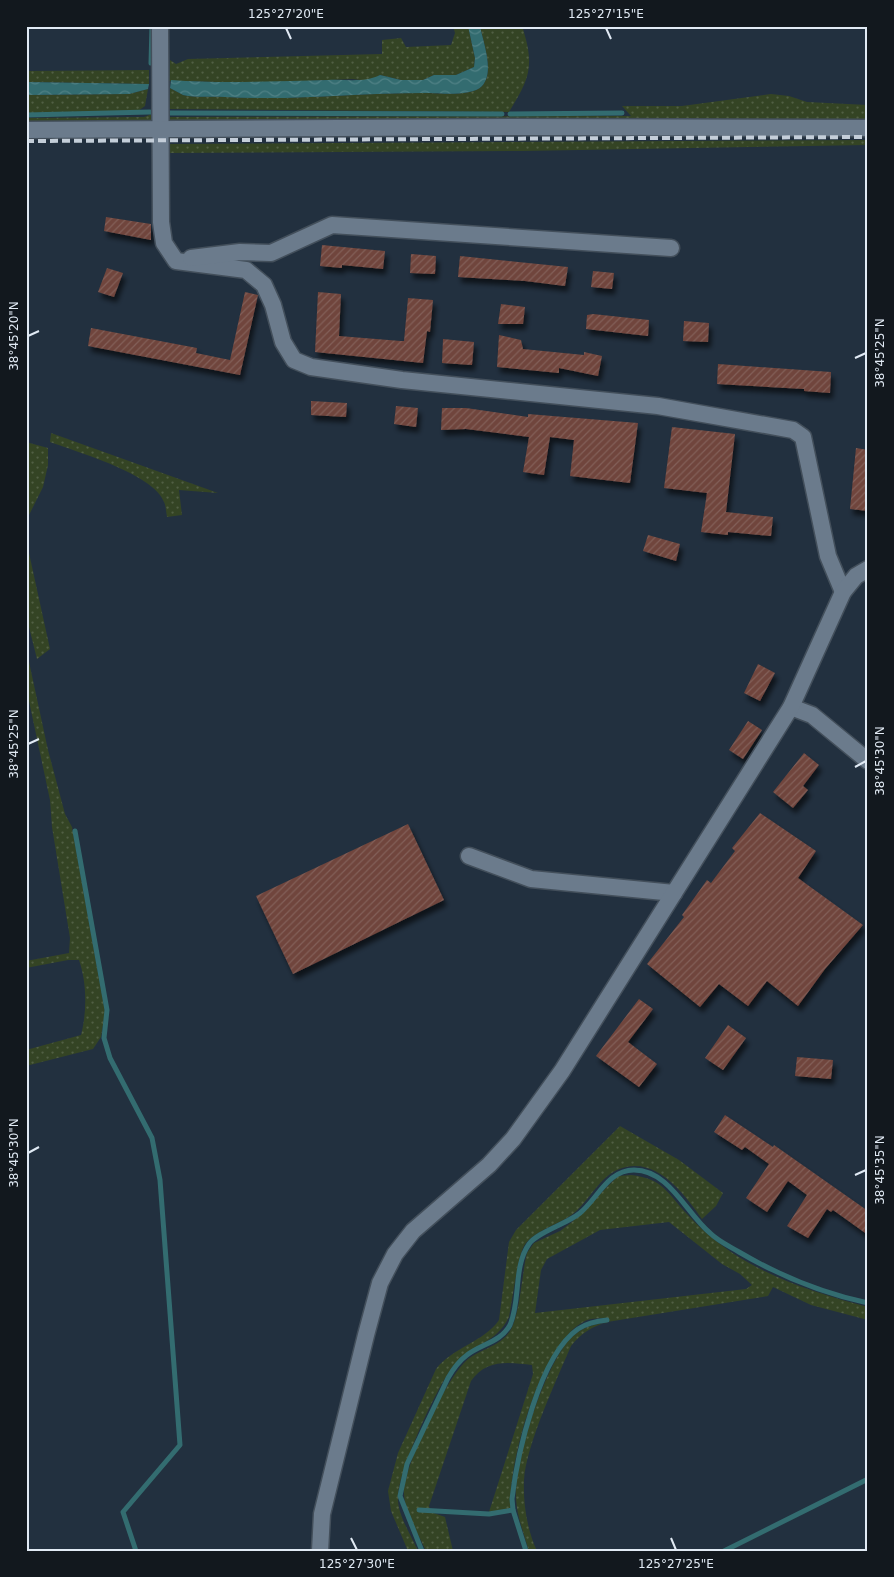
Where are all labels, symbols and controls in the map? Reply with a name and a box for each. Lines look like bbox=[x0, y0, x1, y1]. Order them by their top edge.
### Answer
text: 125°27'20"E bbox=[248, 7, 324, 21]
text: 125°27'15"E bbox=[568, 7, 644, 21]
text: 38°45'20"N bbox=[7, 301, 21, 371]
text: 38°45'25"N bbox=[873, 318, 887, 388]
text: 38°45'25"N bbox=[7, 709, 21, 779]
text: 38°45'30"N bbox=[873, 726, 887, 796]
text: 38°45'30"N bbox=[7, 1118, 21, 1188]
text: 38°45'35"N bbox=[873, 1135, 887, 1205]
text: 125°27'30"E bbox=[319, 1557, 395, 1571]
text: 125°27'25"E bbox=[638, 1557, 714, 1571]

